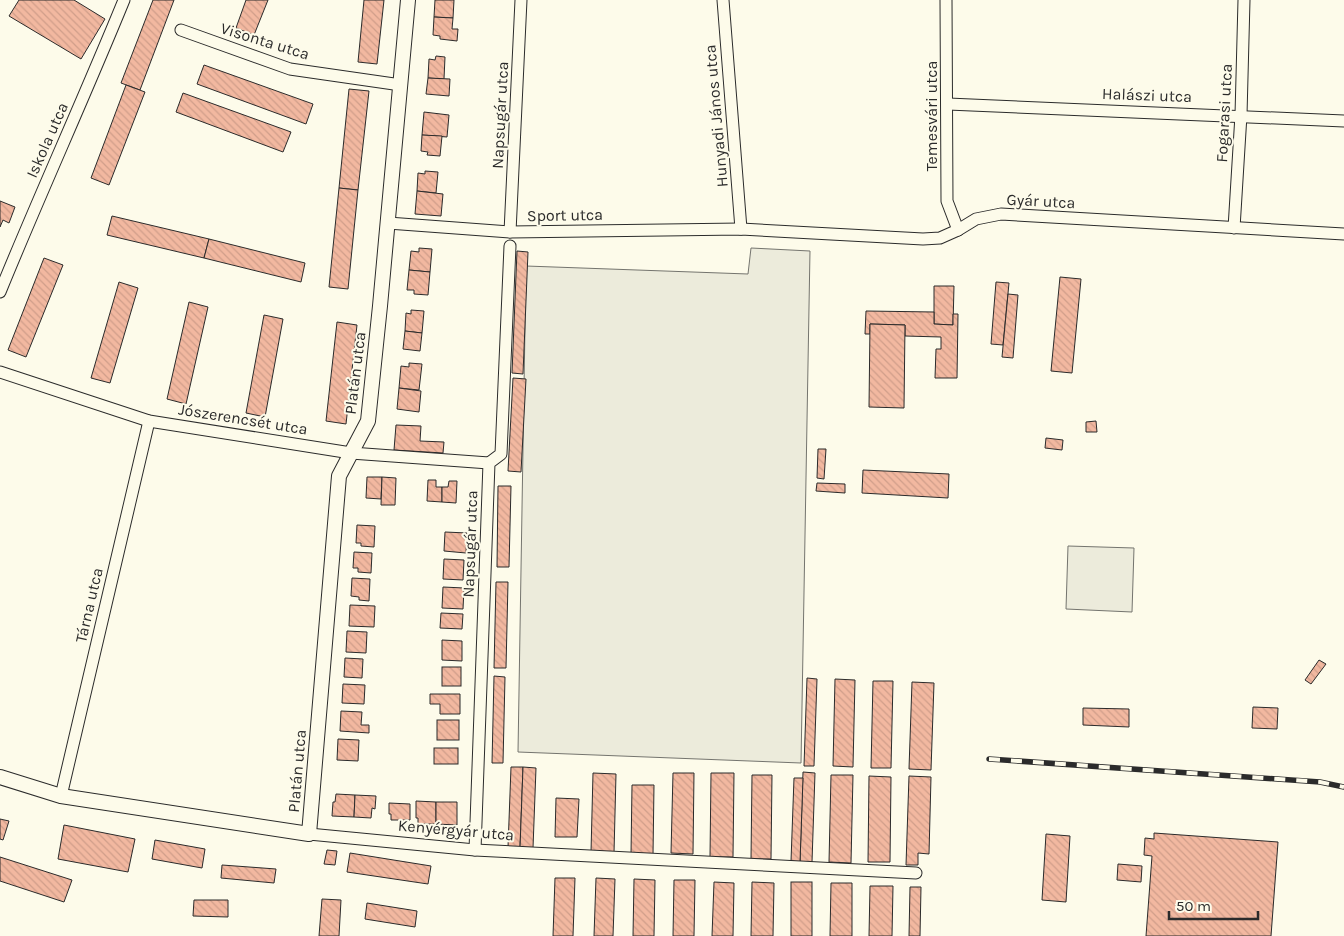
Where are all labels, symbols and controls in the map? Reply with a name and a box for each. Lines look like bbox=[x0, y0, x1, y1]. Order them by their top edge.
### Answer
street label: Visonta utca bbox=[218, 18, 312, 64]
street label: Hunyadi János utca bbox=[700, 44, 732, 188]
street label: Napsugár utca bbox=[488, 61, 512, 169]
street label: Temesvári utca bbox=[922, 61, 941, 171]
street label: Fogarasi utca bbox=[1212, 63, 1236, 163]
street label: Halászi utca bbox=[1102, 84, 1192, 106]
street label: Iskola utca bbox=[22, 99, 72, 181]
street label: Gyár utca bbox=[1006, 190, 1076, 212]
street label: Sport utca bbox=[527, 205, 603, 225]
street label: Platán utca bbox=[341, 331, 369, 415]
street label: Jószerencsét utca bbox=[177, 399, 309, 439]
street label: Napsugár utca bbox=[459, 490, 481, 598]
street label: Tárna utca bbox=[71, 566, 107, 644]
street label: Platán utca bbox=[284, 729, 310, 813]
street label: Kenyérgyár utca bbox=[397, 815, 515, 845]
scale bar bbox=[1169, 888, 1258, 920]
text: 50 m bbox=[1176, 897, 1211, 915]

